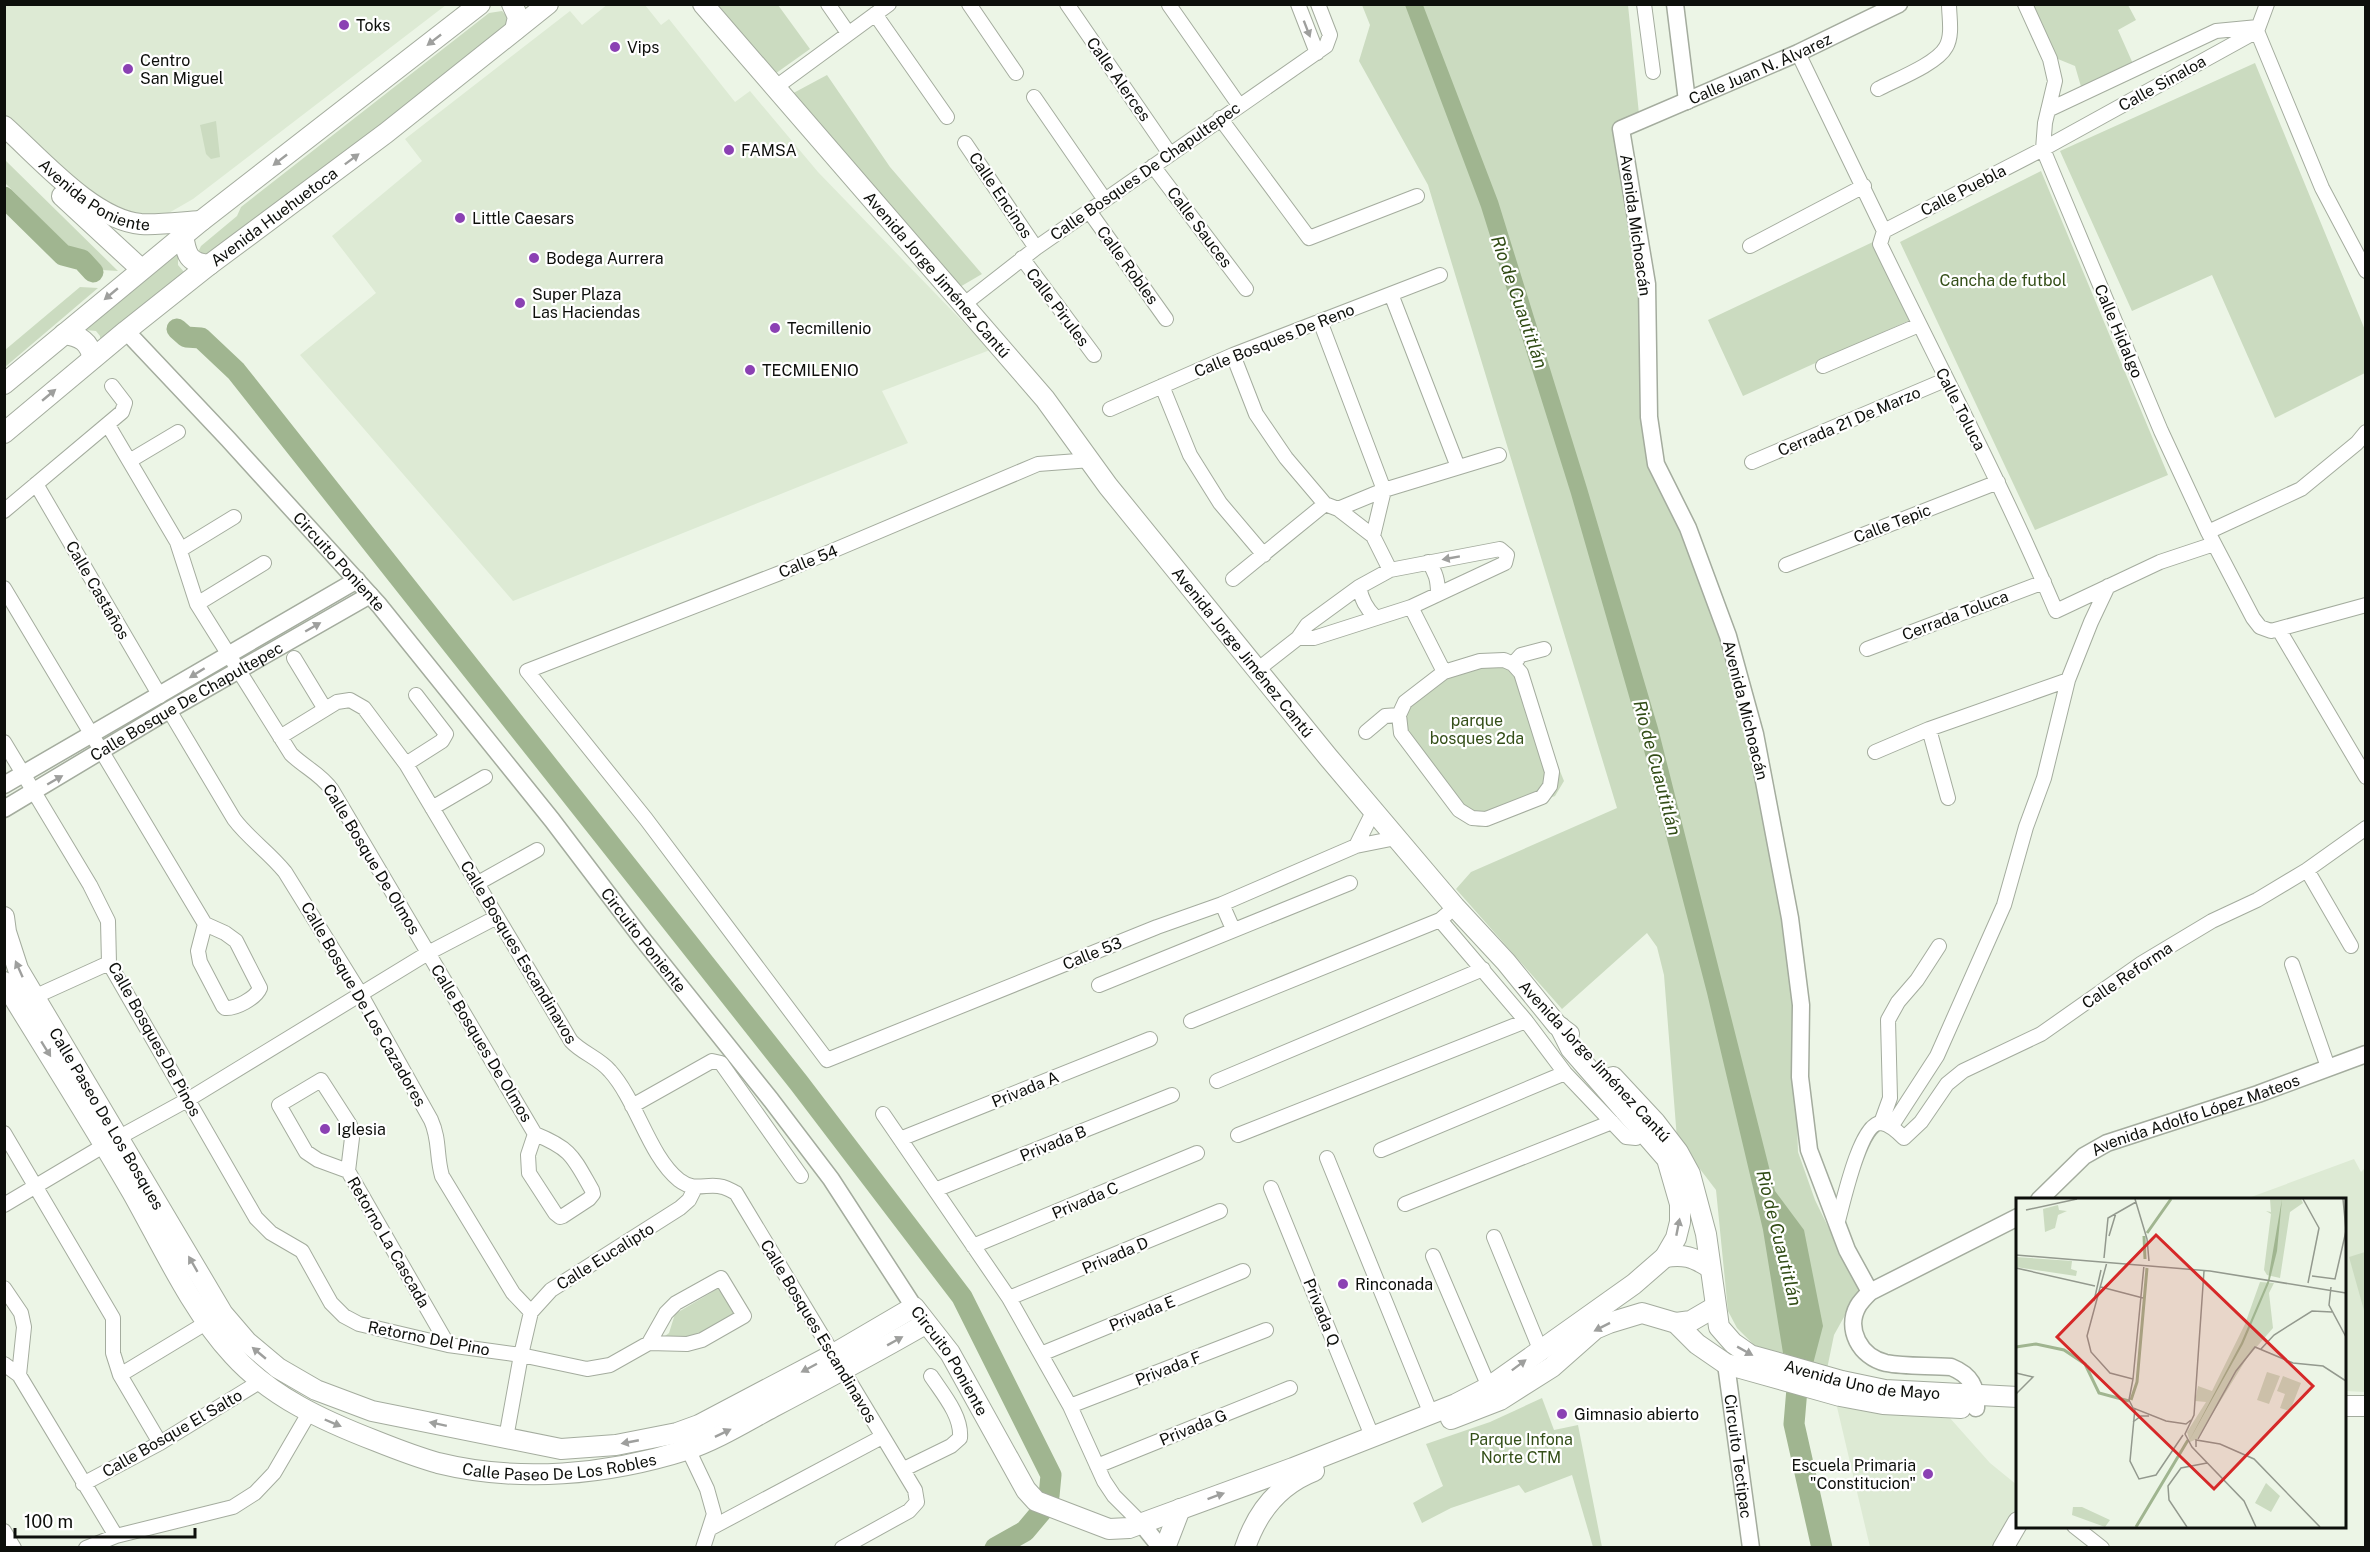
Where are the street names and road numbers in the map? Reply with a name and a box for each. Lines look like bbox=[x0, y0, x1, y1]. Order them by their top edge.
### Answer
street label: Calle Juan N. Álvarez bbox=[1686, 29, 1835, 109]
street label: Calle Alerces bbox=[1083, 34, 1155, 125]
street label: Calle Sinaloa bbox=[2115, 52, 2209, 115]
street label: Calle Bosques De Chapultepec bbox=[1047, 98, 1244, 245]
street label: Calle Encinos bbox=[965, 149, 1036, 242]
street label: Avenida Michoacán bbox=[1616, 153, 1655, 297]
street label: Avenida Poniente bbox=[35, 155, 150, 234]
street label: Calle Puebla bbox=[1917, 161, 2009, 220]
street label: Avenida Huehuetoca bbox=[207, 164, 341, 270]
street label: Calle Sauces bbox=[1163, 183, 1236, 271]
street label: Avenida Jorge Jiménez Cantú bbox=[860, 188, 1014, 362]
street label: Calle Robles bbox=[1093, 222, 1162, 308]
street label: Calle Pirules bbox=[1022, 264, 1093, 350]
street label: Calle Hidalgo bbox=[2090, 281, 2147, 381]
street label: Calle Bosques De Reno bbox=[1191, 300, 1357, 381]
street label: Calle Toluca bbox=[1932, 365, 1990, 454]
street label: Cerrada 21 De Marzo bbox=[1775, 383, 1923, 460]
street label: Calle Tepic bbox=[1851, 500, 1934, 547]
street label: Circuito Poniente bbox=[289, 508, 389, 615]
street label: Calle Castaños bbox=[62, 538, 133, 643]
street label: Calle 54 bbox=[776, 541, 840, 582]
street label: Avenida Jorge Jiménez Cantú bbox=[1168, 564, 1317, 742]
street label: Cerrada Toluca bbox=[1899, 587, 2011, 644]
street label: Calle Bosque De Chapultepec bbox=[87, 638, 286, 765]
street label: Avenida Michoacán bbox=[1719, 638, 1772, 782]
street label: Calle Bosque De Olmos bbox=[319, 780, 424, 938]
street label: Calle Bosques Escandinavos bbox=[456, 857, 581, 1047]
street label: Circuito Poniente bbox=[597, 884, 690, 996]
street label: Calle Bosque De Los Cazadores bbox=[297, 899, 430, 1110]
street label: Calle 53 bbox=[1060, 933, 1124, 974]
street label: Calle Reforma bbox=[2078, 938, 2176, 1013]
street label: Calle Bosques De Pinos bbox=[104, 959, 205, 1120]
street label: Calle Bosques De Olmos bbox=[427, 961, 536, 1126]
street label: Avenida Jorge Jiménez Cantú bbox=[1515, 977, 1674, 1146]
street label: Calle Paseo De Los Bosques bbox=[45, 1024, 168, 1213]
street label: Privada A bbox=[989, 1067, 1062, 1112]
street label: Avenida Adolfo López Mateos bbox=[2088, 1070, 2302, 1160]
street label: Privada B bbox=[1017, 1122, 1089, 1165]
street label: Retorno La Cascada bbox=[343, 1173, 434, 1311]
street label: Privada C bbox=[1049, 1178, 1121, 1223]
street label: Calle Eucalipto bbox=[553, 1219, 657, 1294]
street label: Privada D bbox=[1079, 1233, 1151, 1278]
street label: Calle Bosques Escandinavos bbox=[756, 1236, 881, 1426]
street label: Privada Q bbox=[1299, 1276, 1344, 1349]
street label: Privada E bbox=[1106, 1292, 1178, 1335]
street label: Circuito Poniente bbox=[907, 1302, 992, 1419]
street label: Retorno Del Pino bbox=[366, 1317, 492, 1360]
street label: Privada F bbox=[1133, 1347, 1204, 1390]
street label: Avenida Uno de Mayo bbox=[1782, 1356, 1941, 1403]
street label: Calle Bosque El Salto bbox=[99, 1386, 246, 1481]
street label: Circuito Tectipac bbox=[1720, 1393, 1756, 1520]
street label: Privada G bbox=[1157, 1405, 1230, 1450]
street label: Calle Paseo De Los Robles bbox=[461, 1450, 658, 1484]

